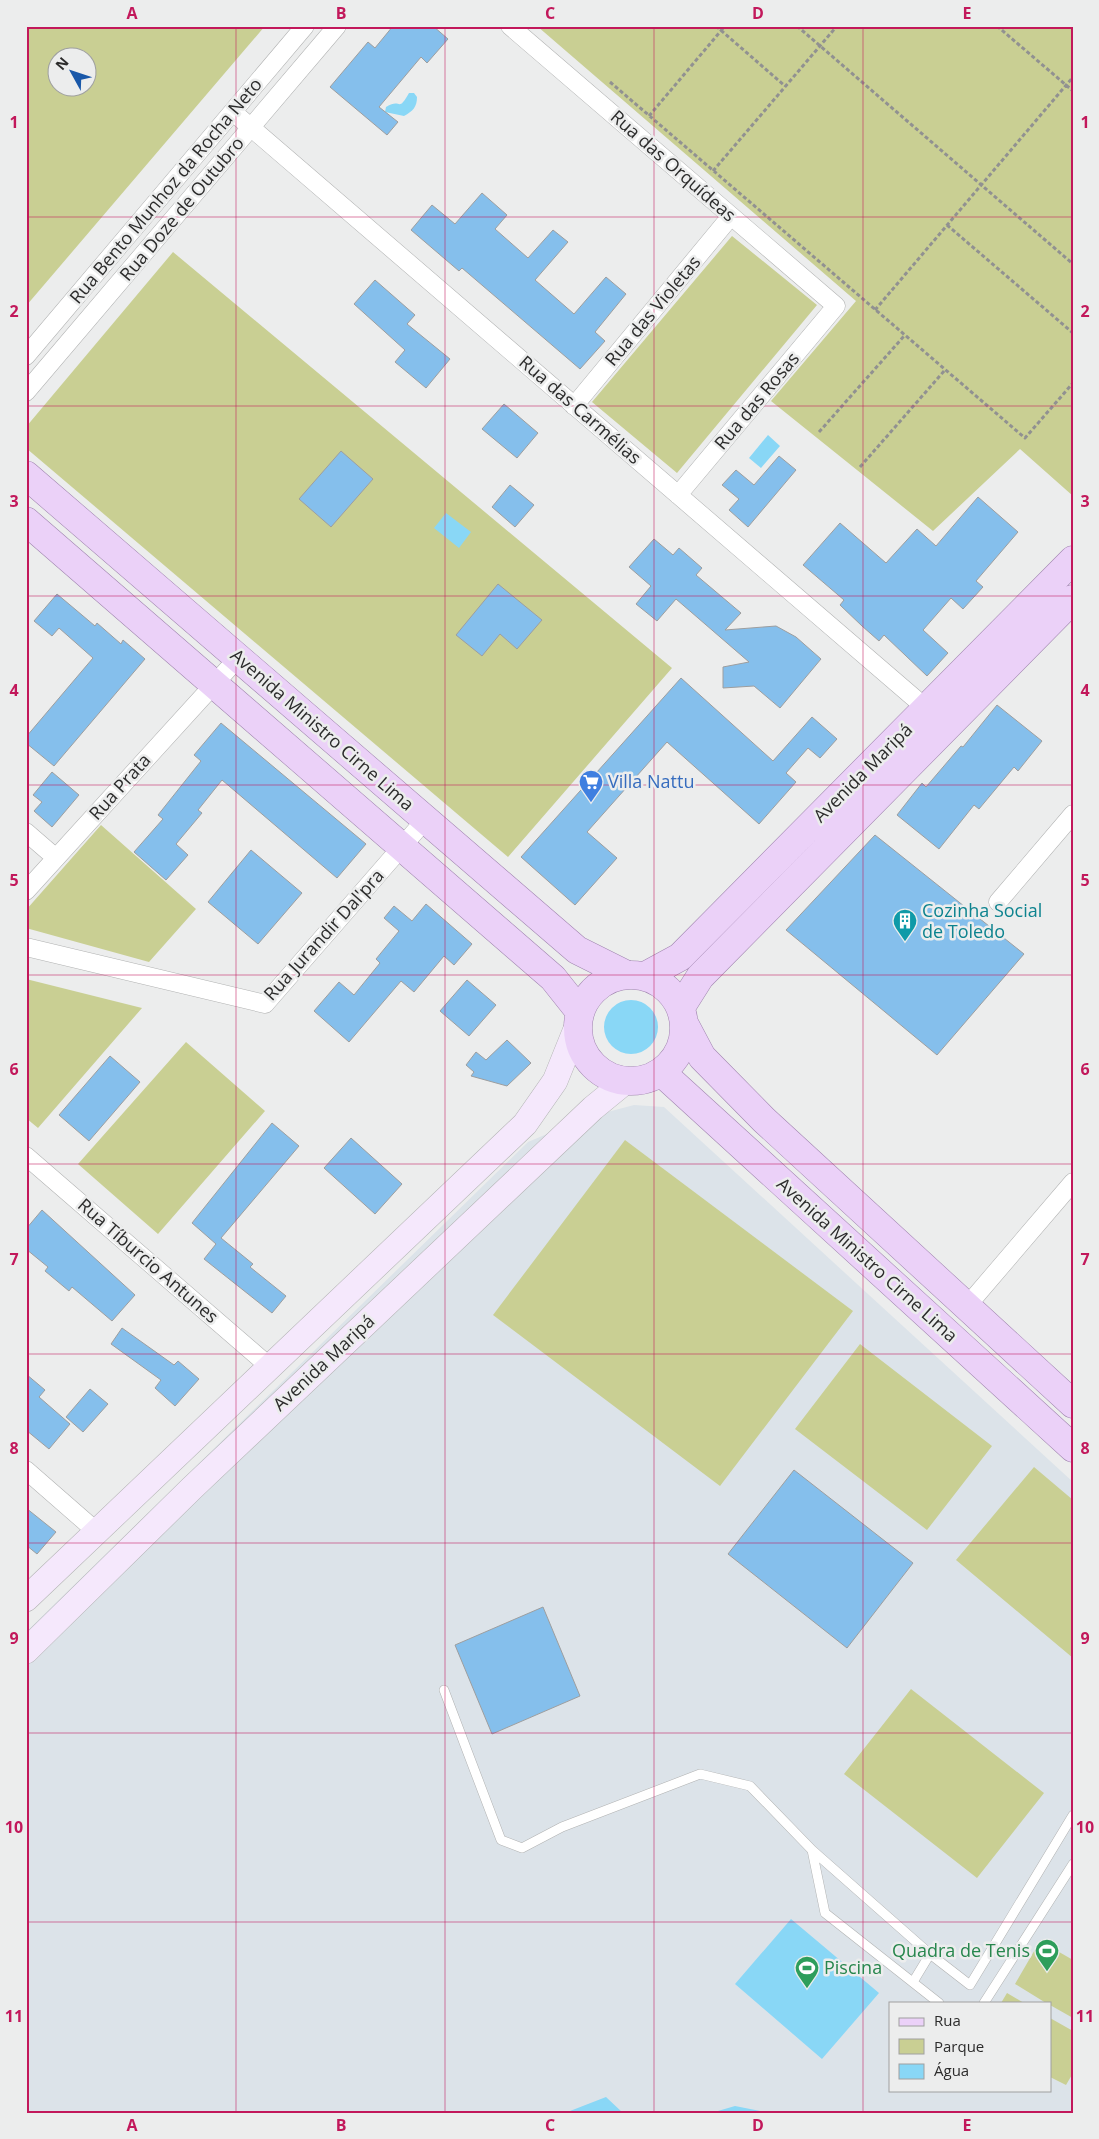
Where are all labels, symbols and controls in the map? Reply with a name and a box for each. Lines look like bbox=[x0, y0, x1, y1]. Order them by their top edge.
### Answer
text: A bbox=[126, 2, 138, 24]
text: B bbox=[336, 2, 346, 24]
text: C bbox=[545, 2, 555, 24]
text: D bbox=[752, 2, 764, 24]
text: E bbox=[963, 2, 972, 24]
north arrow bbox=[48, 48, 98, 98]
text: N bbox=[51, 53, 73, 74]
street label: Rua Bento Munhoz da Rocha Neto bbox=[64, 72, 267, 308]
street label: Rua das Orquídeas bbox=[606, 104, 741, 226]
text: 1 bbox=[9, 111, 19, 133]
text: 1 bbox=[1080, 111, 1090, 133]
street label: Rua Doze de Outubro bbox=[114, 131, 249, 286]
street label: Rua das Violetas bbox=[599, 250, 705, 370]
text: 2 bbox=[9, 300, 19, 322]
text: 2 bbox=[1080, 300, 1090, 322]
street label: Rua das Rosas bbox=[708, 347, 804, 454]
street label: Rua das Carmélias bbox=[515, 350, 647, 469]
text: 3 bbox=[9, 490, 19, 512]
text: 3 bbox=[1080, 490, 1090, 512]
street label: Avenida Ministro Cirne Lima bbox=[226, 643, 419, 816]
text: 4 bbox=[9, 679, 19, 701]
text: 4 bbox=[1080, 679, 1090, 701]
street label: Avenida Maripá bbox=[808, 718, 917, 827]
street label: Rua Prata bbox=[83, 748, 155, 825]
supermarket icon: Villa Nattu bbox=[578, 769, 604, 803]
place label: Villa Nattu bbox=[608, 769, 694, 793]
street label: Rua Jurandir Dal'pra bbox=[258, 864, 389, 1005]
text: 5 bbox=[9, 869, 19, 891]
text: 5 bbox=[1080, 869, 1090, 891]
place label: Cozinha Social de Toledo bbox=[922, 898, 1042, 943]
building icon: Cozinha Social de Toledo bbox=[892, 908, 918, 942]
text: 6 bbox=[9, 1058, 19, 1080]
text: 6 bbox=[1080, 1058, 1090, 1080]
street label: Avenida Ministro Cirne Lima bbox=[772, 1172, 963, 1347]
street label: Rua Tíburcio Antunes bbox=[73, 1192, 224, 1328]
text: 7 bbox=[9, 1248, 19, 1270]
text: 7 bbox=[1080, 1248, 1090, 1270]
street label: Avenida Maripá bbox=[267, 1309, 379, 1416]
text: 8 bbox=[9, 1437, 19, 1459]
text: 8 bbox=[1080, 1437, 1090, 1459]
text: 9 bbox=[9, 1627, 19, 1649]
text: 9 bbox=[1080, 1627, 1090, 1649]
text: 10 bbox=[5, 1816, 23, 1838]
text: 10 bbox=[1076, 1816, 1094, 1838]
place label: Quadra de Tenis bbox=[892, 1938, 1030, 1962]
sports icon: Quadra de Tenis bbox=[1034, 1938, 1060, 1972]
sports icon: Piscina bbox=[794, 1955, 820, 1989]
place label: Piscina bbox=[824, 1955, 882, 1979]
legend bbox=[889, 2002, 1052, 2092]
text: 11 bbox=[5, 2005, 23, 2027]
text: 11 bbox=[1076, 2005, 1094, 2027]
text: Rua bbox=[934, 2010, 961, 2030]
text: Parque bbox=[934, 2036, 984, 2056]
text: Água bbox=[934, 2060, 969, 2080]
text: A bbox=[126, 2114, 138, 2136]
text: B bbox=[336, 2114, 346, 2136]
text: C bbox=[545, 2114, 555, 2136]
text: D bbox=[752, 2114, 764, 2136]
text: E bbox=[963, 2114, 972, 2136]

